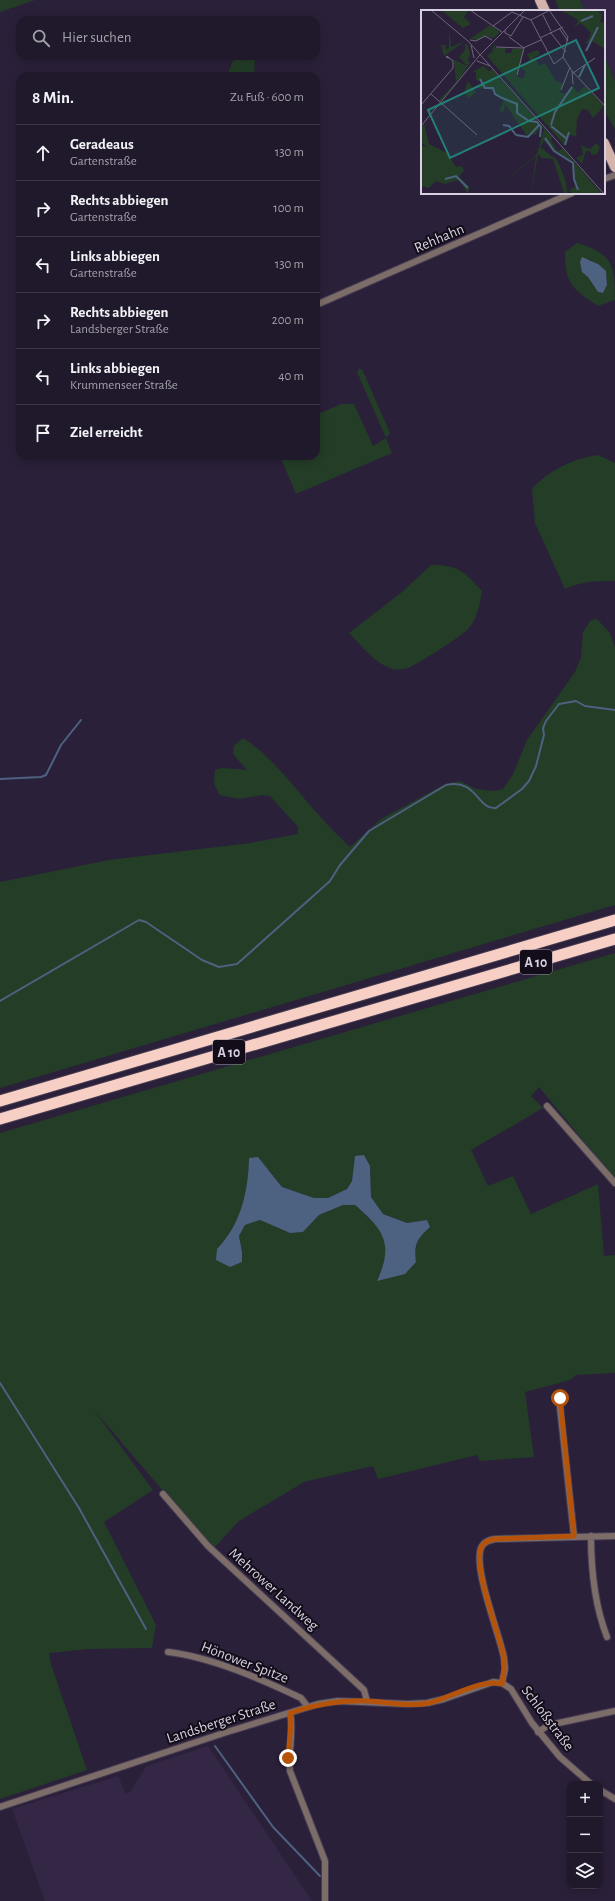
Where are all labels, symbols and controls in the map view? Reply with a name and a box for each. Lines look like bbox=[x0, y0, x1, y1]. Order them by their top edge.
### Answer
inset map bbox=[421, 10, 605, 194]
search box bbox=[16, 16, 320, 60]
icon: search bbox=[30, 27, 52, 49]
text: Hier suchen bbox=[62, 30, 132, 45]
text: 8 Min. bbox=[32, 89, 74, 106]
text: Zu Fuß · 600 m bbox=[230, 91, 304, 104]
text: Geradeaus bbox=[70, 137, 134, 152]
icon: ahead bbox=[32, 142, 54, 164]
text: 130 m bbox=[275, 146, 304, 159]
text: Gartenstraße bbox=[70, 155, 137, 168]
text: Rechts abbiegen bbox=[70, 193, 168, 208]
icon: right bbox=[32, 198, 54, 220]
text: 100 m bbox=[273, 202, 304, 215]
text: Gartenstraße bbox=[70, 211, 137, 224]
street label: Rehhahn bbox=[412, 221, 466, 256]
text: Links abbiegen bbox=[70, 249, 160, 264]
icon: left bbox=[32, 254, 54, 276]
text: 130 m bbox=[275, 258, 304, 271]
text: Gartenstraße bbox=[70, 267, 137, 280]
text: Rechts abbiegen bbox=[70, 305, 168, 320]
icon: right bbox=[32, 310, 54, 332]
text: 200 m bbox=[272, 314, 304, 327]
text: Landsberger Straße bbox=[70, 323, 169, 336]
text: Links abbiegen bbox=[70, 361, 160, 376]
icon: left bbox=[32, 366, 54, 388]
text: 40 m bbox=[278, 370, 304, 383]
text: Krummenseer Straße bbox=[70, 379, 178, 392]
icon: arrive bbox=[32, 422, 54, 444]
text: Ziel erreicht bbox=[70, 425, 143, 440]
road number: A 10 bbox=[520, 950, 552, 974]
road number: A 10 bbox=[213, 1040, 245, 1064]
route start bbox=[551, 1389, 569, 1407]
street label: Mehrower Landweg bbox=[226, 1545, 322, 1634]
street label: Hönower Spitze bbox=[199, 1639, 291, 1686]
street label: Schloßstraße bbox=[519, 1683, 577, 1754]
street label: Landsberger Straße bbox=[165, 1697, 278, 1746]
route end bbox=[279, 1749, 297, 1767]
map controls bbox=[567, 1781, 603, 1889]
button: + bbox=[567, 1781, 603, 1817]
button: − bbox=[567, 1817, 603, 1853]
button: layers bbox=[567, 1853, 603, 1889]

